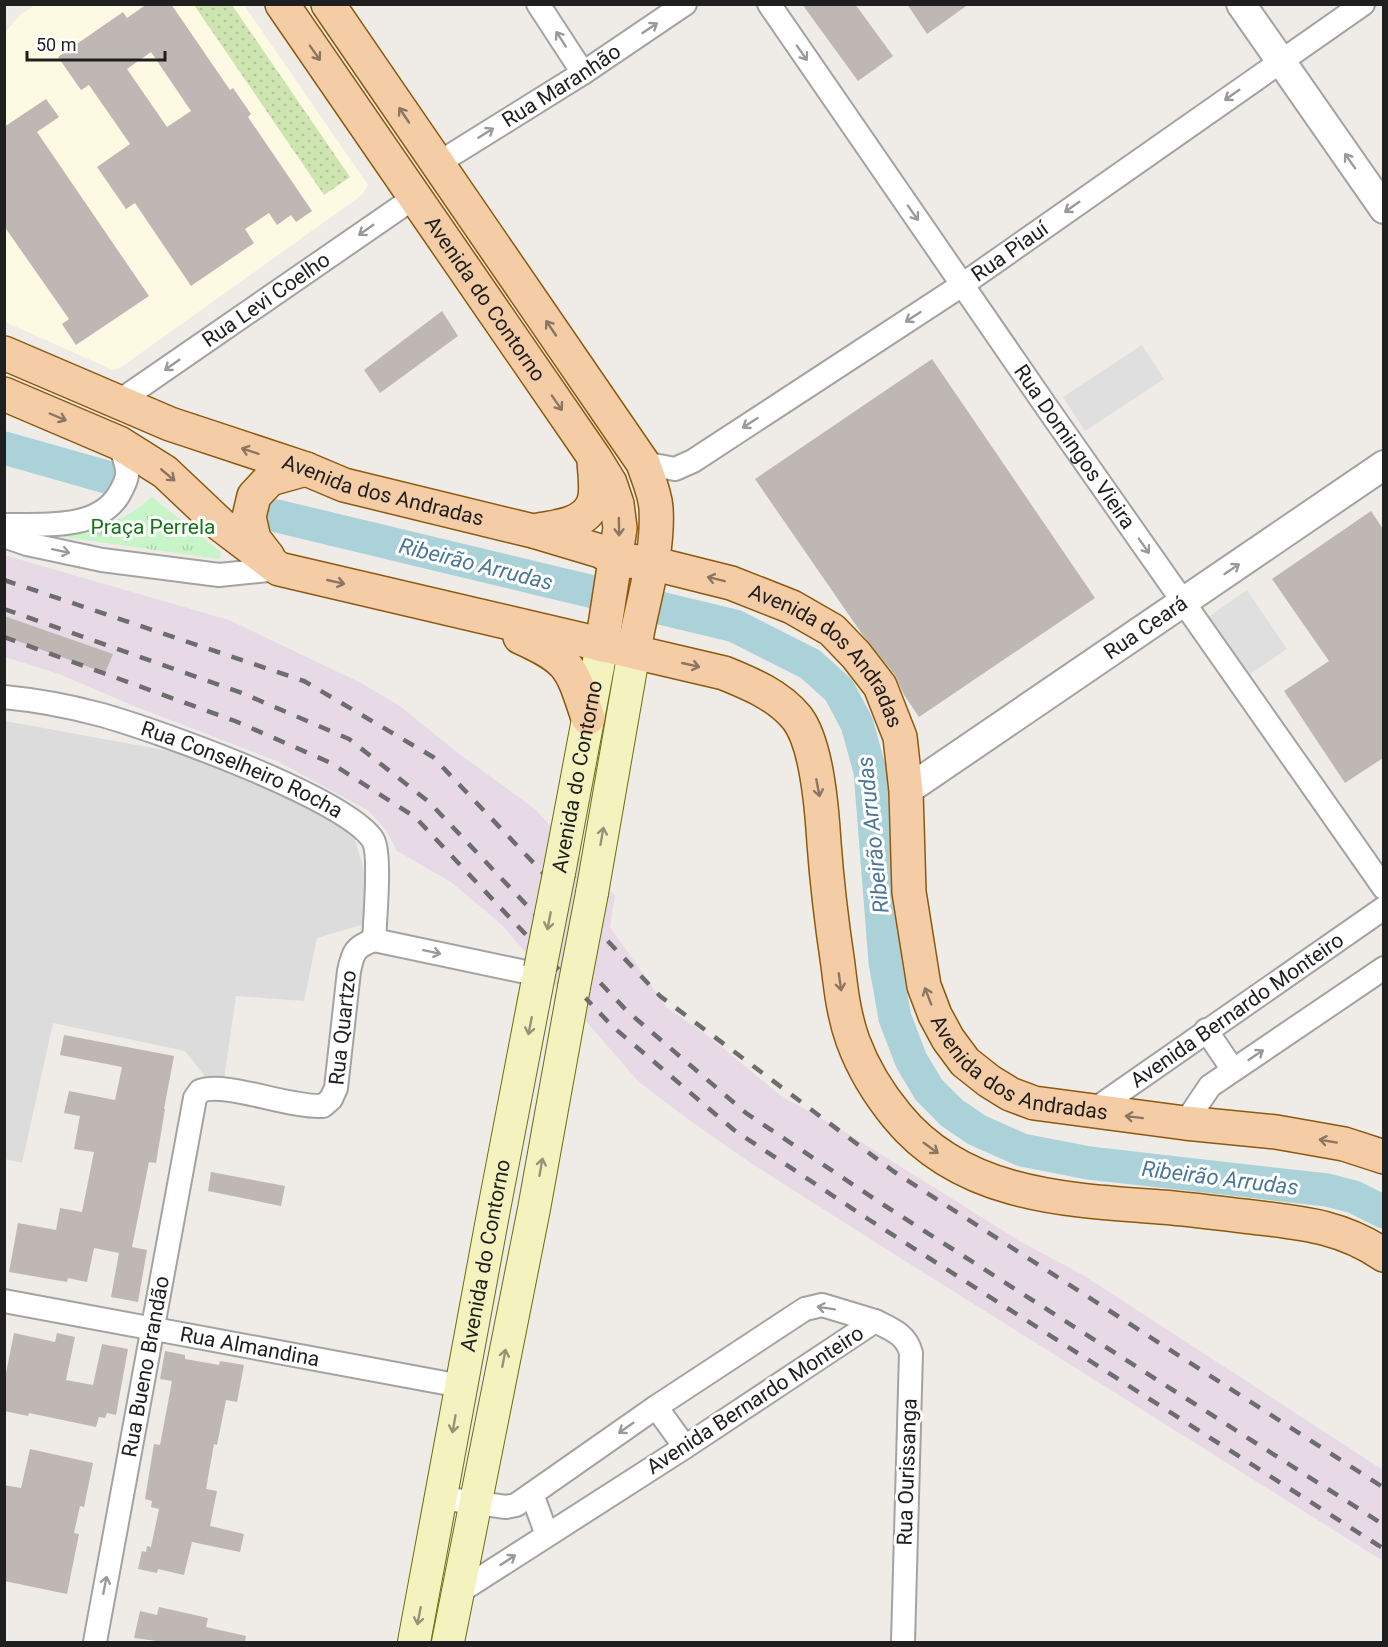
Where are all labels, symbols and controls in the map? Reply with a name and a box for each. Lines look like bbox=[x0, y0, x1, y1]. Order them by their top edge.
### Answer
one-way arrow bbox=[642, 22, 658, 34]
scale bar bbox=[27, 24, 165, 62]
one-way arrow bbox=[555, 31, 567, 48]
text: 50 m bbox=[36, 34, 76, 55]
street label: Rua Maranhão bbox=[498, 39, 625, 132]
one-way arrow bbox=[309, 44, 321, 60]
one-way arrow bbox=[796, 44, 808, 60]
one-way arrow bbox=[1224, 89, 1240, 101]
one-way arrow bbox=[398, 108, 410, 124]
one-way arrow bbox=[477, 127, 494, 139]
one-way arrow bbox=[1344, 154, 1356, 170]
one-way arrow bbox=[1065, 201, 1081, 213]
one-way arrow bbox=[907, 205, 919, 221]
street label: Avenida do Contorno bbox=[420, 212, 550, 386]
street label: Rua Piauí bbox=[967, 216, 1053, 287]
one-way arrow bbox=[359, 224, 375, 236]
street label: Rua Levi Coelho bbox=[198, 247, 334, 352]
one-way arrow bbox=[905, 311, 922, 323]
one-way arrow bbox=[544, 320, 556, 337]
one-way arrow bbox=[164, 359, 180, 371]
street label: Rua Domingos Vieira bbox=[1009, 360, 1140, 534]
one-way arrow bbox=[551, 395, 563, 411]
one-way arrow bbox=[49, 412, 67, 423]
one-way arrow bbox=[742, 418, 759, 430]
one-way arrow bbox=[241, 445, 260, 456]
street label: Avenida dos Andradas bbox=[279, 450, 486, 531]
one-way arrow bbox=[160, 469, 176, 482]
park label: Praça Perrela bbox=[91, 515, 215, 539]
one-way arrow bbox=[613, 516, 625, 536]
water label: Ribeirão Arrudas bbox=[397, 533, 555, 595]
one-way arrow bbox=[1138, 537, 1150, 553]
one-way arrow bbox=[51, 546, 70, 557]
one-way arrow bbox=[1224, 563, 1240, 575]
one-way arrow bbox=[707, 573, 726, 585]
one-way arrow bbox=[326, 577, 345, 589]
street label: Avenida dos Andradas bbox=[745, 579, 907, 731]
street label: Rua Ceará bbox=[1099, 591, 1192, 664]
one-way arrow bbox=[681, 659, 700, 671]
street label: Avenida do Contorno bbox=[547, 679, 607, 875]
street label: Rua Conselheiro Rocha bbox=[138, 716, 347, 823]
water label: Ribeirão Arrudas bbox=[852, 755, 894, 915]
one-way arrow bbox=[813, 778, 824, 797]
one-way arrow bbox=[597, 826, 608, 846]
one-way arrow bbox=[543, 911, 554, 930]
street label: Avenida Bernardo Monteiro bbox=[1126, 928, 1348, 1093]
one-way arrow bbox=[422, 946, 441, 958]
street label: Rua Quartzo bbox=[324, 969, 361, 1086]
one-way arrow bbox=[835, 971, 846, 991]
one-way arrow bbox=[922, 987, 933, 1006]
street label: Avenida dos Andradas bbox=[926, 1011, 1109, 1125]
one-way arrow bbox=[523, 1017, 535, 1036]
one-way arrow bbox=[1247, 1048, 1264, 1060]
one-way arrow bbox=[1125, 1111, 1145, 1122]
one-way arrow bbox=[1318, 1135, 1338, 1146]
one-way arrow bbox=[923, 1141, 939, 1154]
water label: Ribeirão Arrudas bbox=[1140, 1156, 1300, 1200]
street label: Avenida do Contorno bbox=[456, 1157, 515, 1354]
one-way arrow bbox=[536, 1158, 547, 1177]
street label: Rua Bueno Brandão bbox=[117, 1274, 174, 1459]
one-way arrow bbox=[817, 1302, 836, 1313]
street label: Avenida Bernardo Monteiro bbox=[642, 1321, 868, 1479]
street label: Rua Almandina bbox=[178, 1322, 322, 1371]
one-way arrow bbox=[499, 1349, 510, 1369]
street label: Rua Ourissanga bbox=[892, 1398, 922, 1546]
one-way arrow bbox=[448, 1414, 459, 1434]
one-way arrow bbox=[618, 1422, 635, 1434]
one-way arrow bbox=[499, 1553, 516, 1566]
one-way arrow bbox=[100, 1576, 111, 1595]
one-way arrow bbox=[413, 1606, 424, 1625]

